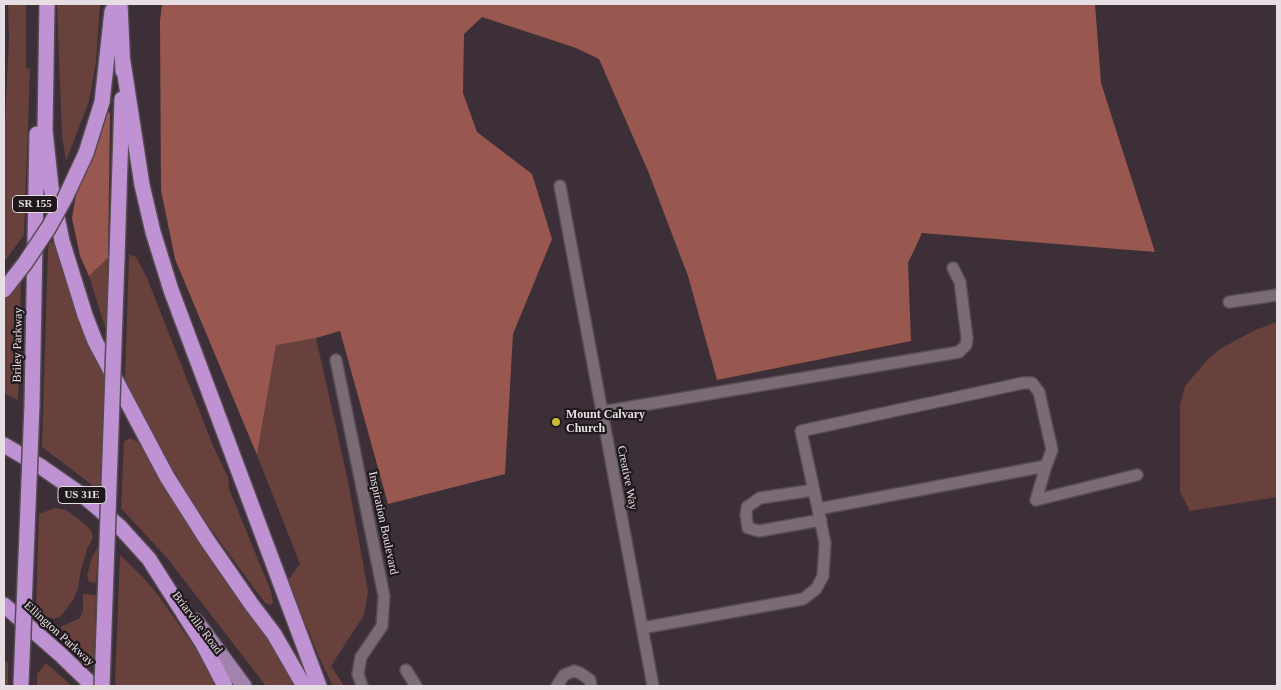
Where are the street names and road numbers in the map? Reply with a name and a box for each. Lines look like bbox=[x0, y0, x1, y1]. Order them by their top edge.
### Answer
road number: SR 155 bbox=[12, 195, 58, 212]
street label: Briley Parkway bbox=[10, 307, 26, 383]
street label: Creative Way bbox=[614, 445, 640, 511]
street label: Inspiration Boulevard bbox=[365, 470, 401, 576]
road number: US 31E bbox=[58, 486, 106, 504]
street label: Briarville Road bbox=[169, 589, 225, 657]
street label: Ellington Parkway bbox=[21, 599, 97, 669]

